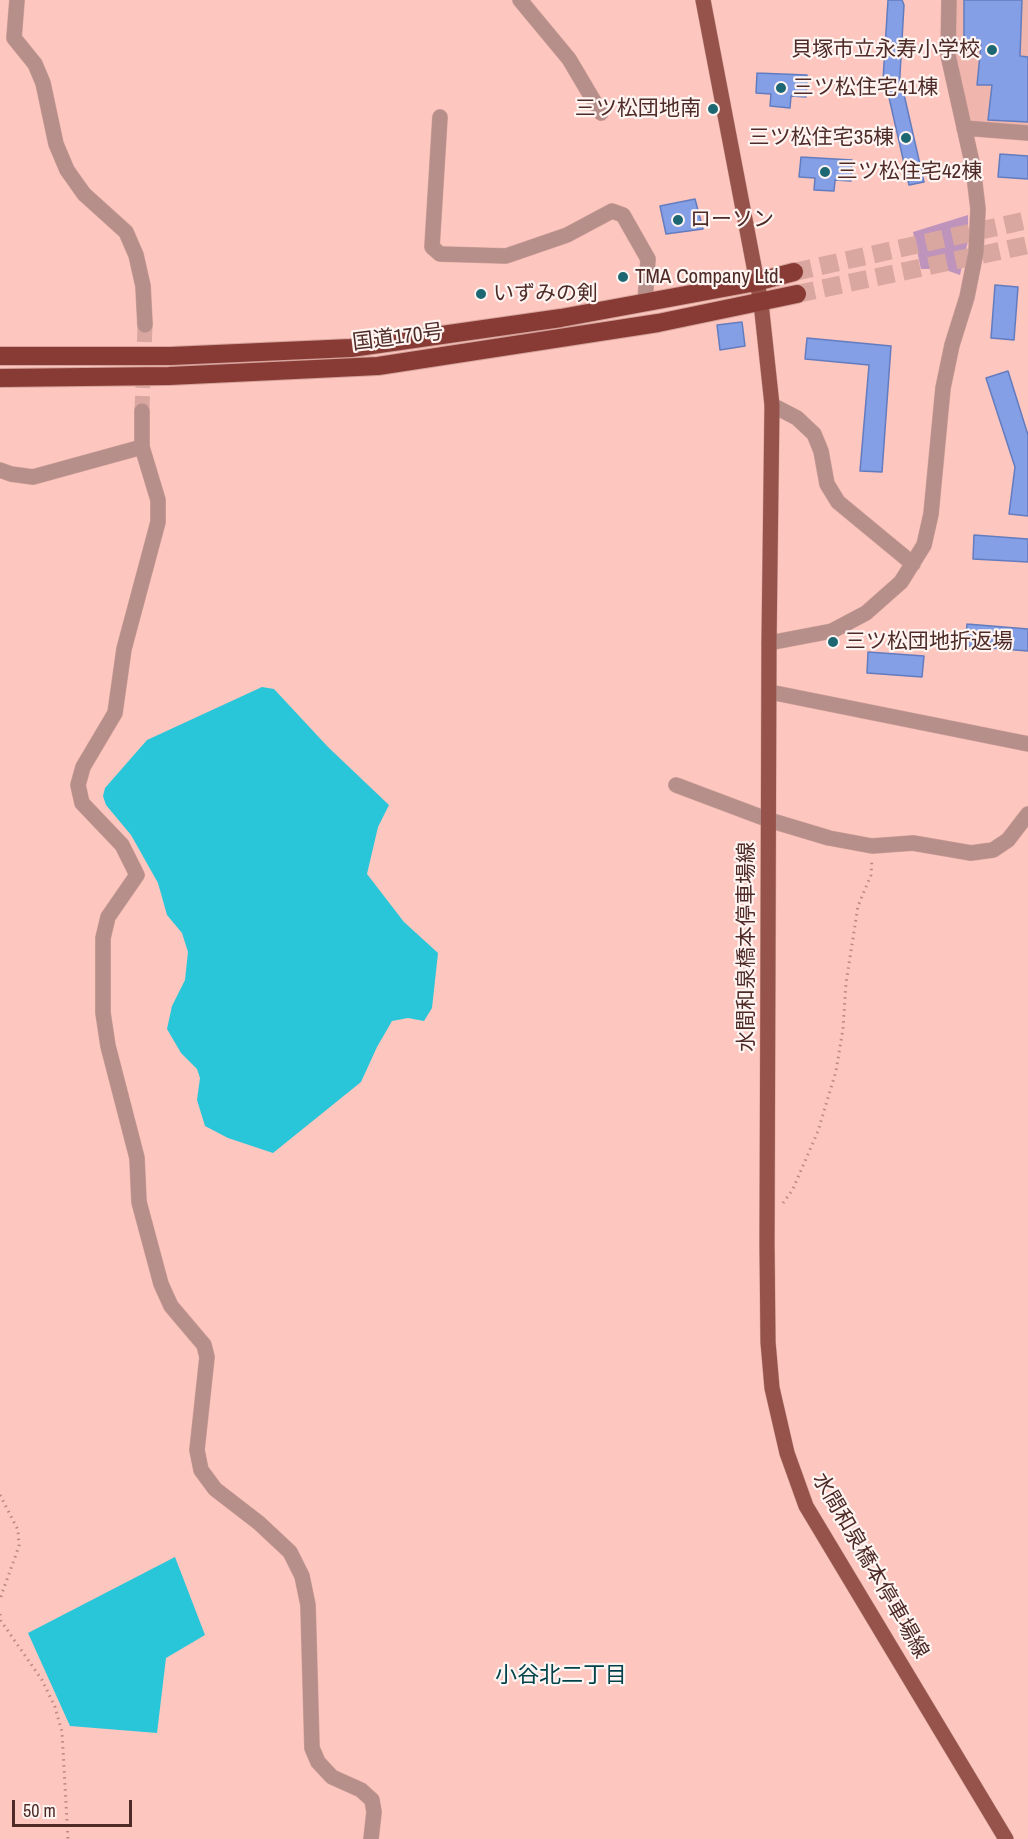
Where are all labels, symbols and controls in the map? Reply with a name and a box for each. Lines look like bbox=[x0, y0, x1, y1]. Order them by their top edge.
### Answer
place label: 貝塚市立永寿小学校 bbox=[791, 37, 980, 63]
marker: 貝塚市立永寿小学校 bbox=[985, 43, 999, 57]
place label: 三ツ松住宅41棟 bbox=[793, 75, 938, 101]
marker: 三ツ松住宅41棟 bbox=[774, 81, 788, 95]
place label: 三ツ松団地南 bbox=[575, 96, 701, 122]
marker: 三ツ松団地南 bbox=[706, 102, 720, 116]
place label: 三ツ松住宅35棟 bbox=[749, 125, 894, 151]
marker: 三ツ松住宅35棟 bbox=[899, 131, 913, 145]
place label: 三ツ松住宅42棟 bbox=[837, 159, 982, 185]
marker: 三ツ松住宅42棟 bbox=[818, 165, 832, 179]
place label: ローソン bbox=[690, 207, 774, 233]
marker: ローソン bbox=[671, 213, 685, 227]
place label: TMA Company Ltd. bbox=[635, 264, 783, 290]
marker: TMA Company Ltd. bbox=[616, 270, 630, 284]
place label: いずみの剣 bbox=[493, 281, 598, 307]
marker: いずみの剣 bbox=[474, 287, 488, 301]
street label: 国道170号 bbox=[351, 320, 445, 356]
place label: 三ツ松団地折返場 bbox=[845, 629, 1013, 655]
marker: 三ツ松団地折返場 bbox=[826, 635, 840, 649]
street label: 水間和泉橋本停車場線 bbox=[734, 842, 760, 1052]
street label: 水間和泉橋本停車場線 bbox=[807, 1469, 933, 1663]
district label: 小谷北二丁目 bbox=[495, 1663, 627, 1689]
scale bar bbox=[15, 1788, 135, 1826]
text: 50 m bbox=[23, 1798, 56, 1823]

